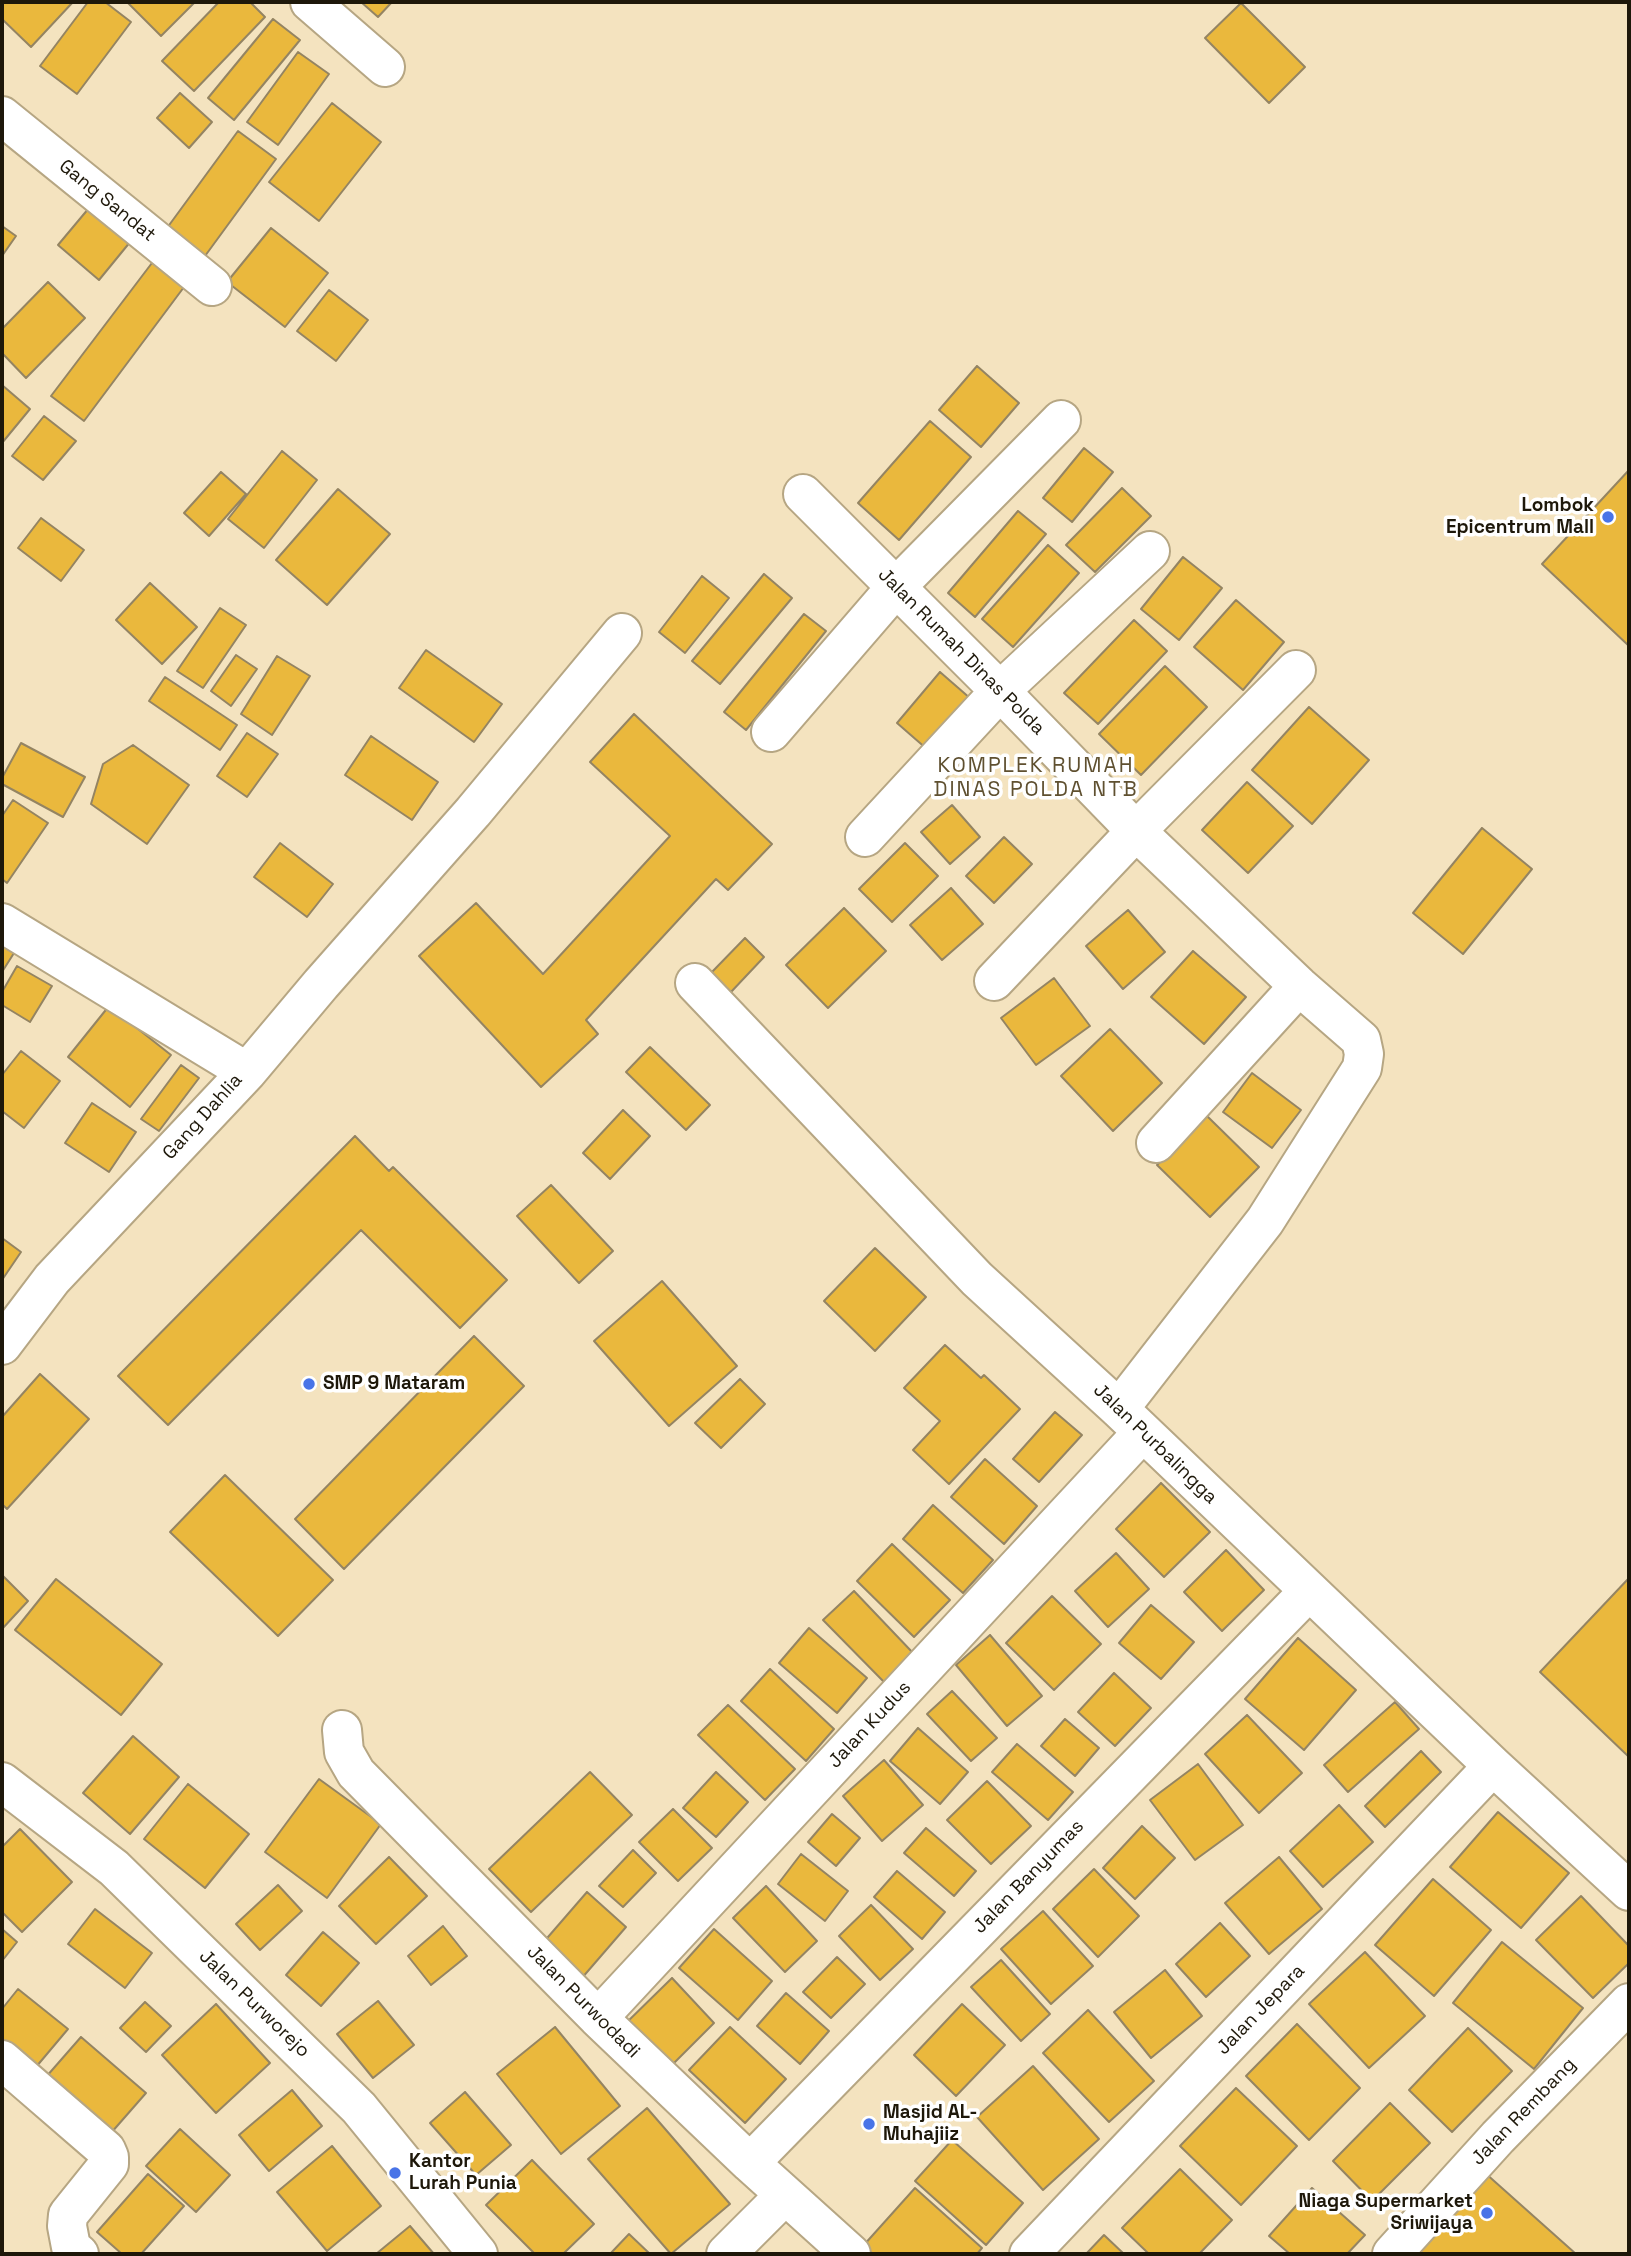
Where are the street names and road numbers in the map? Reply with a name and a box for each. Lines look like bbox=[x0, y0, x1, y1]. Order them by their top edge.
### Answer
street label: Gang Sandat bbox=[54, 155, 160, 247]
street label: Jalan Rumah Dinas Polda bbox=[873, 564, 1049, 740]
street label: Gang Dahlia bbox=[159, 1069, 247, 1165]
street label: Jalan Purbalingga bbox=[1088, 1379, 1222, 1509]
street label: Jalan Kudus bbox=[824, 1677, 916, 1773]
street label: Jalan Banyumas bbox=[969, 1815, 1089, 1939]
street label: Jalan Purwodadi bbox=[522, 1941, 644, 2063]
street label: Jalan Purworejo bbox=[194, 1945, 314, 2063]
street label: Jalan Jepara bbox=[1212, 1960, 1310, 2060]
street label: Jalan Rembang bbox=[1467, 2054, 1581, 2170]

